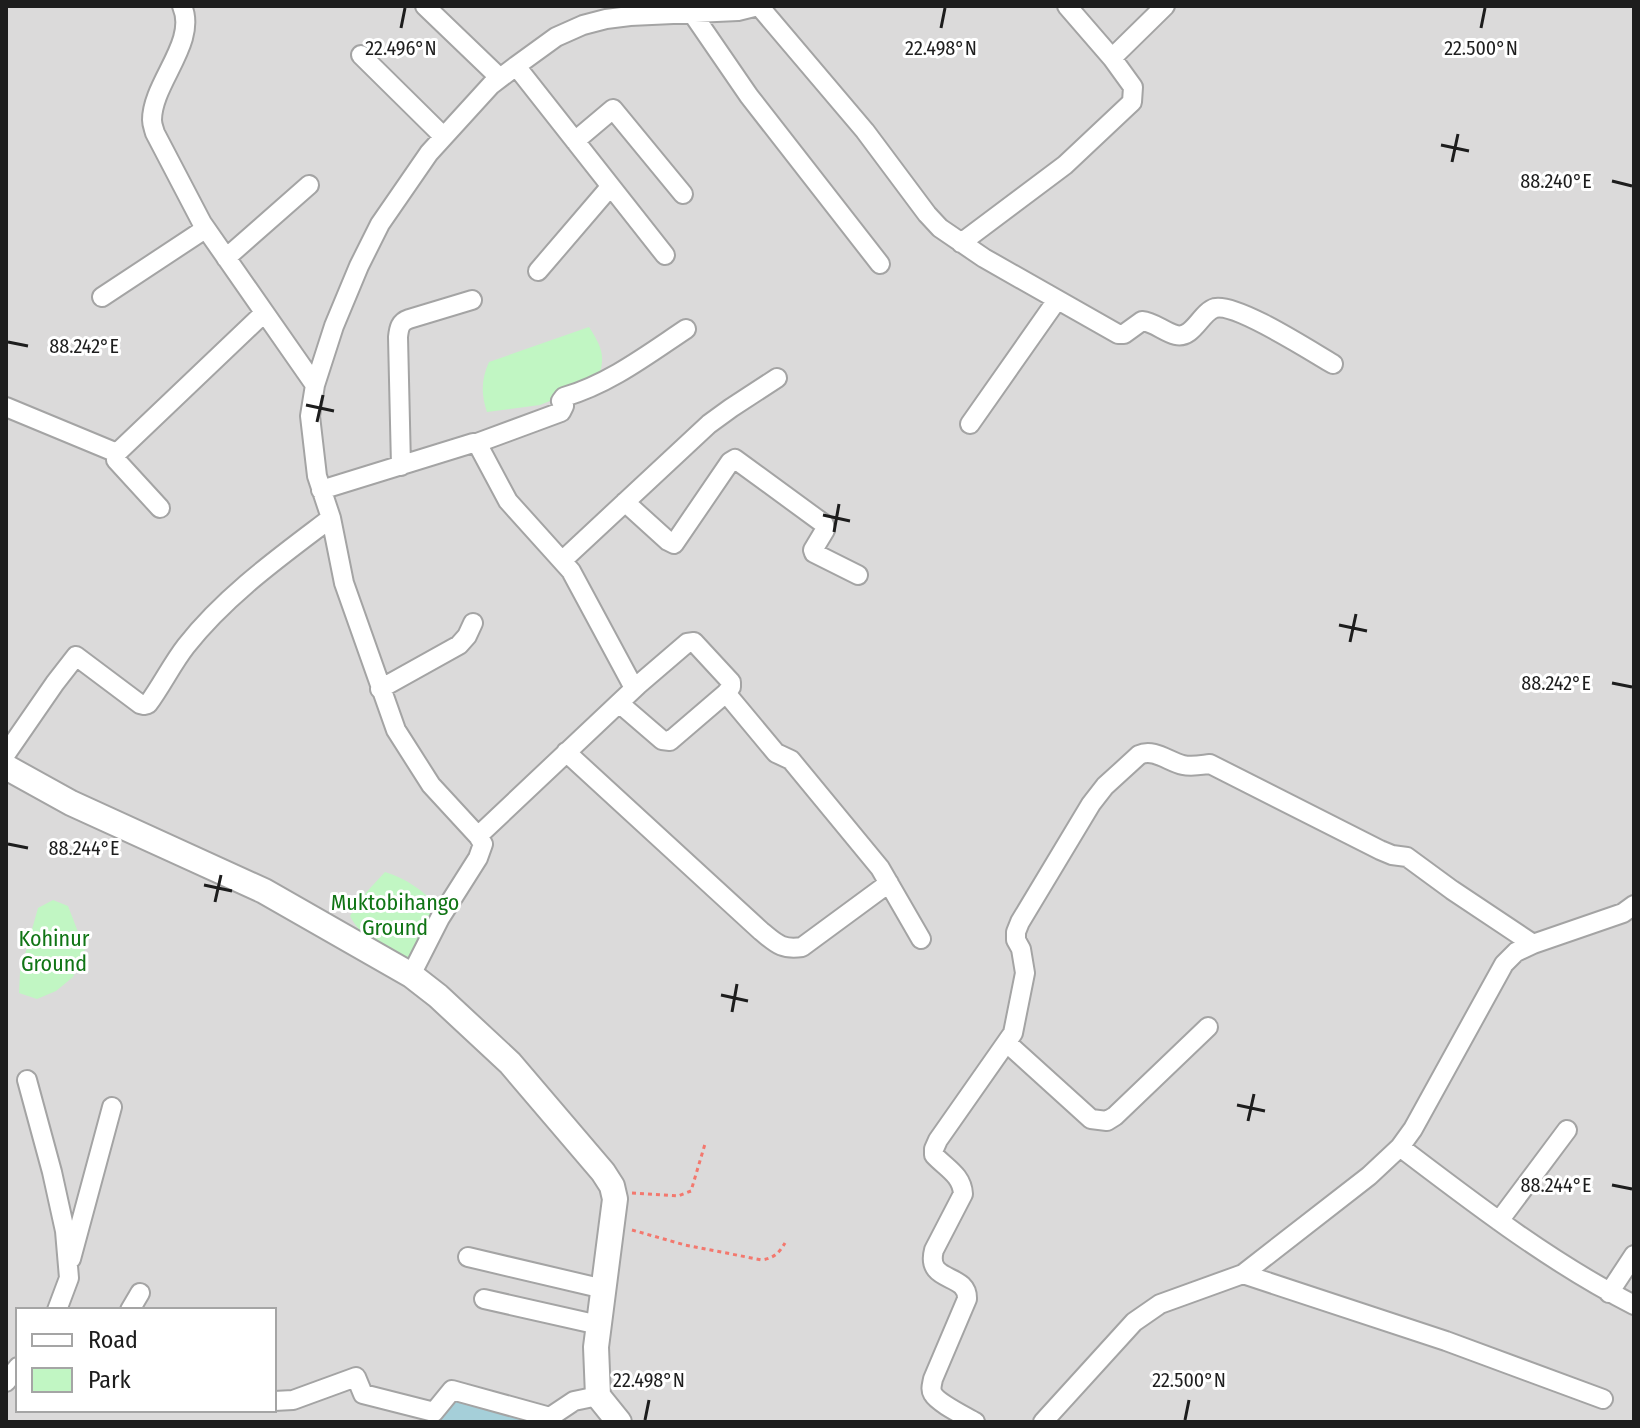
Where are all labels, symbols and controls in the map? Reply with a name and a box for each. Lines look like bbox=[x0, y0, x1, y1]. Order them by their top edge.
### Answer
text: 22.496°N bbox=[365, 36, 437, 60]
text: 22.498°N bbox=[905, 36, 977, 60]
text: 22.500°N bbox=[1444, 36, 1518, 60]
text: 88.240°E bbox=[1520, 169, 1592, 193]
text: 88.242°E bbox=[49, 334, 119, 358]
text: 88.242°E bbox=[1521, 671, 1591, 695]
text: 88.244°E bbox=[49, 836, 119, 860]
park label: Muktobihango Ground bbox=[331, 889, 459, 941]
park label: Kohinur Ground bbox=[19, 925, 90, 977]
text: 88.244°E bbox=[1521, 1173, 1591, 1197]
legend bbox=[16, 1308, 276, 1412]
text: Road bbox=[88, 1326, 138, 1354]
text: Park bbox=[88, 1366, 131, 1394]
text: 22.498°N bbox=[613, 1368, 685, 1392]
text: 22.500°N bbox=[1152, 1368, 1226, 1392]

